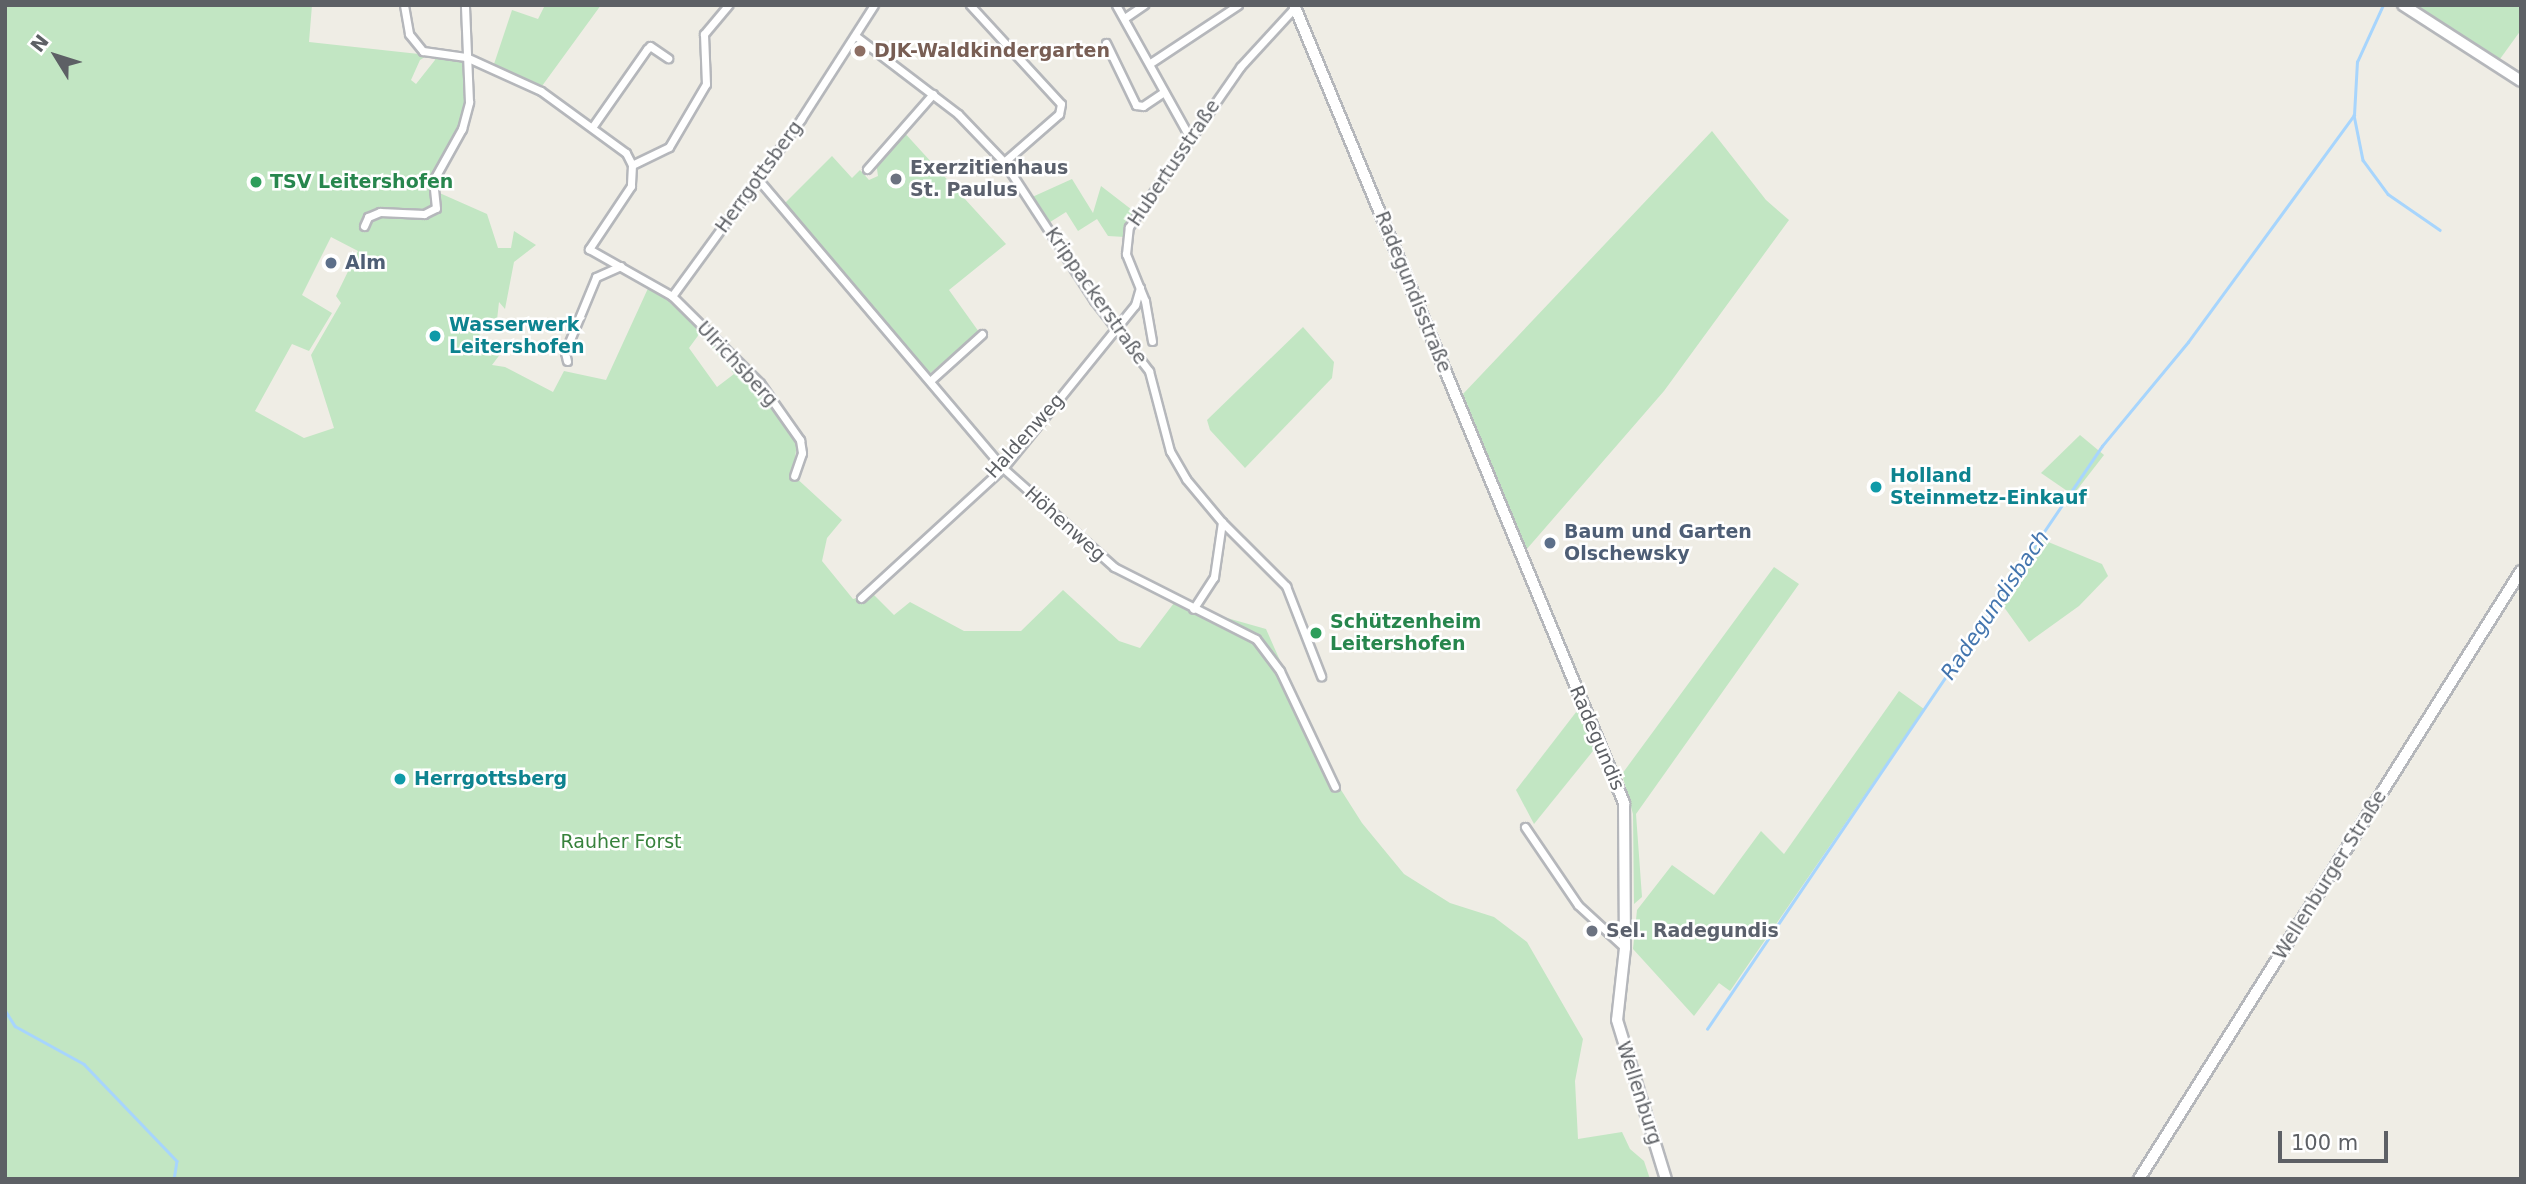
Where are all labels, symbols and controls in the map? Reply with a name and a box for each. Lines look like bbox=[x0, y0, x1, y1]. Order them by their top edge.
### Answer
north arrow bbox=[21, 21, 91, 91]
text: N bbox=[26, 30, 53, 56]
place label: DJK-Waldkindergarten bbox=[874, 40, 1110, 62]
marker: DJK-Waldkindergarten bbox=[852, 43, 868, 59]
street label: Hubertusstraße bbox=[1123, 95, 1225, 231]
street label: Herrgottsberg bbox=[711, 117, 807, 237]
place label: Exerzitienhaus St. Paulus bbox=[910, 157, 1068, 201]
place label: TSV Leitershofen bbox=[270, 171, 453, 193]
marker: Exerzitienhaus St. Paulus bbox=[888, 171, 904, 187]
marker: TSV Leitershofen bbox=[248, 174, 264, 190]
street label: Radegundisstraße bbox=[1370, 208, 1456, 376]
street label: Krippackerstraße bbox=[1040, 223, 1152, 369]
place label: Alm bbox=[345, 252, 386, 274]
marker: Alm bbox=[323, 255, 339, 271]
place label: Wasserwerk Leitershofen bbox=[449, 314, 584, 358]
street label: Ulrichsberg bbox=[692, 317, 782, 411]
marker: Wasserwerk Leitershofen bbox=[427, 328, 443, 344]
street label: Haldenweg bbox=[981, 389, 1069, 483]
place label: Holland Steinmetz-Einkauf bbox=[1890, 465, 2087, 509]
marker: Holland Steinmetz-Einkauf bbox=[1868, 479, 1884, 495]
street label: Höhenweg bbox=[1020, 482, 1110, 566]
place label: Baum und Garten Olschewsky bbox=[1564, 521, 1752, 565]
water label: Radegundisbach bbox=[1936, 525, 2054, 685]
marker: Baum und Garten Olschewsky bbox=[1542, 535, 1558, 551]
place label: Schützenheim Leitershofen bbox=[1330, 611, 1481, 655]
marker: Schützenheim Leitershofen bbox=[1308, 625, 1324, 641]
street label: Radegundis bbox=[1565, 682, 1629, 794]
place label: Herrgottsberg bbox=[414, 768, 567, 790]
marker: Herrgottsberg bbox=[392, 771, 408, 787]
street label: Wellenburger Straße bbox=[2269, 786, 2391, 964]
park label: Rauher Forst bbox=[560, 831, 682, 853]
place label: Sel. Radegundis bbox=[1606, 920, 1779, 942]
marker: Sel. Radegundis bbox=[1584, 923, 1600, 939]
street label: Wellenburg bbox=[1612, 1038, 1666, 1148]
scale bar bbox=[2281, 1118, 2391, 1162]
text: 100 m bbox=[2291, 1131, 2358, 1155]

